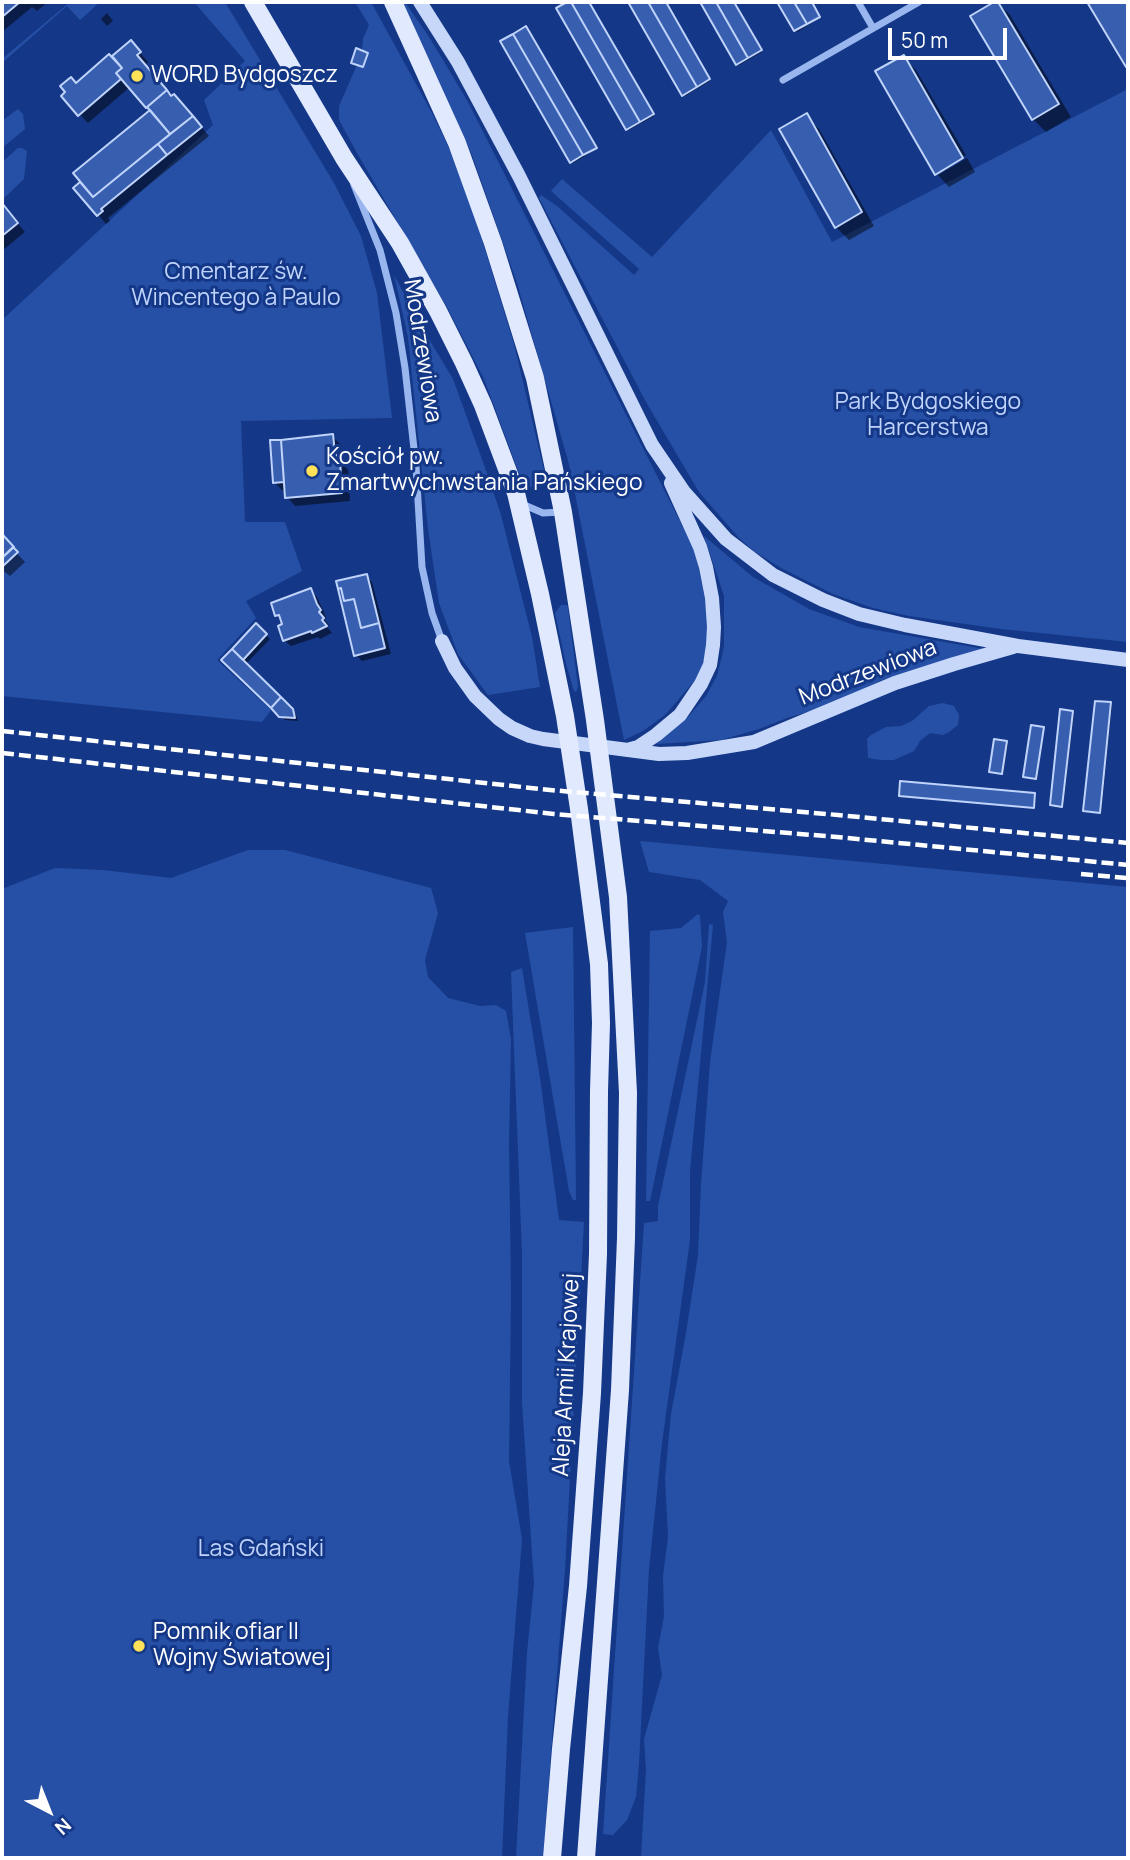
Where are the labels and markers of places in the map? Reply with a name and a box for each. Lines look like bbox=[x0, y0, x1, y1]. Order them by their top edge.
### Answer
place label: WORD Bydgoszcz bbox=[151, 62, 338, 90]
marker: WORD Bydgoszcz bbox=[129, 68, 145, 84]
place label: Kościół pw. Zmartwychwstania Pańskiego bbox=[326, 444, 642, 498]
marker: Kościół pw. Zmartwychwstania Pańskiego bbox=[304, 463, 320, 479]
place label: Pomnik ofiar II Wojny Światowej bbox=[153, 1619, 331, 1673]
marker: Pomnik ofiar II Wojny Światowej bbox=[131, 1638, 147, 1654]

